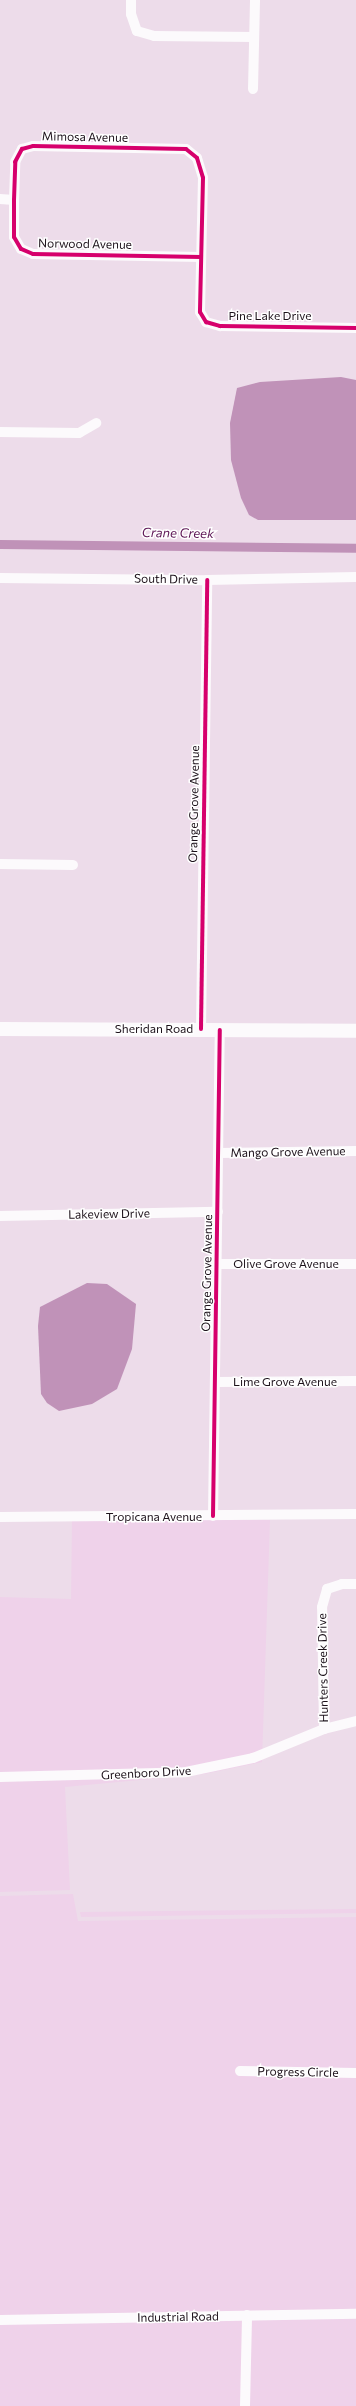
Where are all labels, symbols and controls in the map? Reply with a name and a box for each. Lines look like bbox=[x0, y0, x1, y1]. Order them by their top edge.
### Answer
street label: Mimosa Avenue bbox=[42, 129, 128, 145]
street label: Norwood Avenue bbox=[38, 236, 132, 252]
street label: Pine Lake Drive bbox=[228, 309, 312, 323]
water label: Crane Creek bbox=[142, 525, 214, 541]
street label: South Drive bbox=[134, 571, 198, 587]
street label: Orange Grove Avenue bbox=[186, 745, 202, 863]
street label: Sheridan Road bbox=[115, 1022, 193, 1036]
street label: Mango Grove Avenue bbox=[230, 1144, 346, 1160]
street label: Lakeview Drive bbox=[68, 1206, 150, 1222]
street label: Orange Grove Avenue bbox=[199, 1214, 215, 1332]
street label: Olive Grove Avenue bbox=[233, 1257, 339, 1271]
street label: Lime Grove Avenue bbox=[233, 1375, 337, 1389]
street label: Tropicana Avenue bbox=[106, 1510, 202, 1524]
street label: Hunters Creek Drive bbox=[315, 1613, 331, 1723]
street label: Greenboro Drive bbox=[101, 1763, 191, 1783]
street label: Progress Circle bbox=[257, 2064, 339, 2080]
street label: Industrial Road bbox=[137, 2309, 219, 2325]

